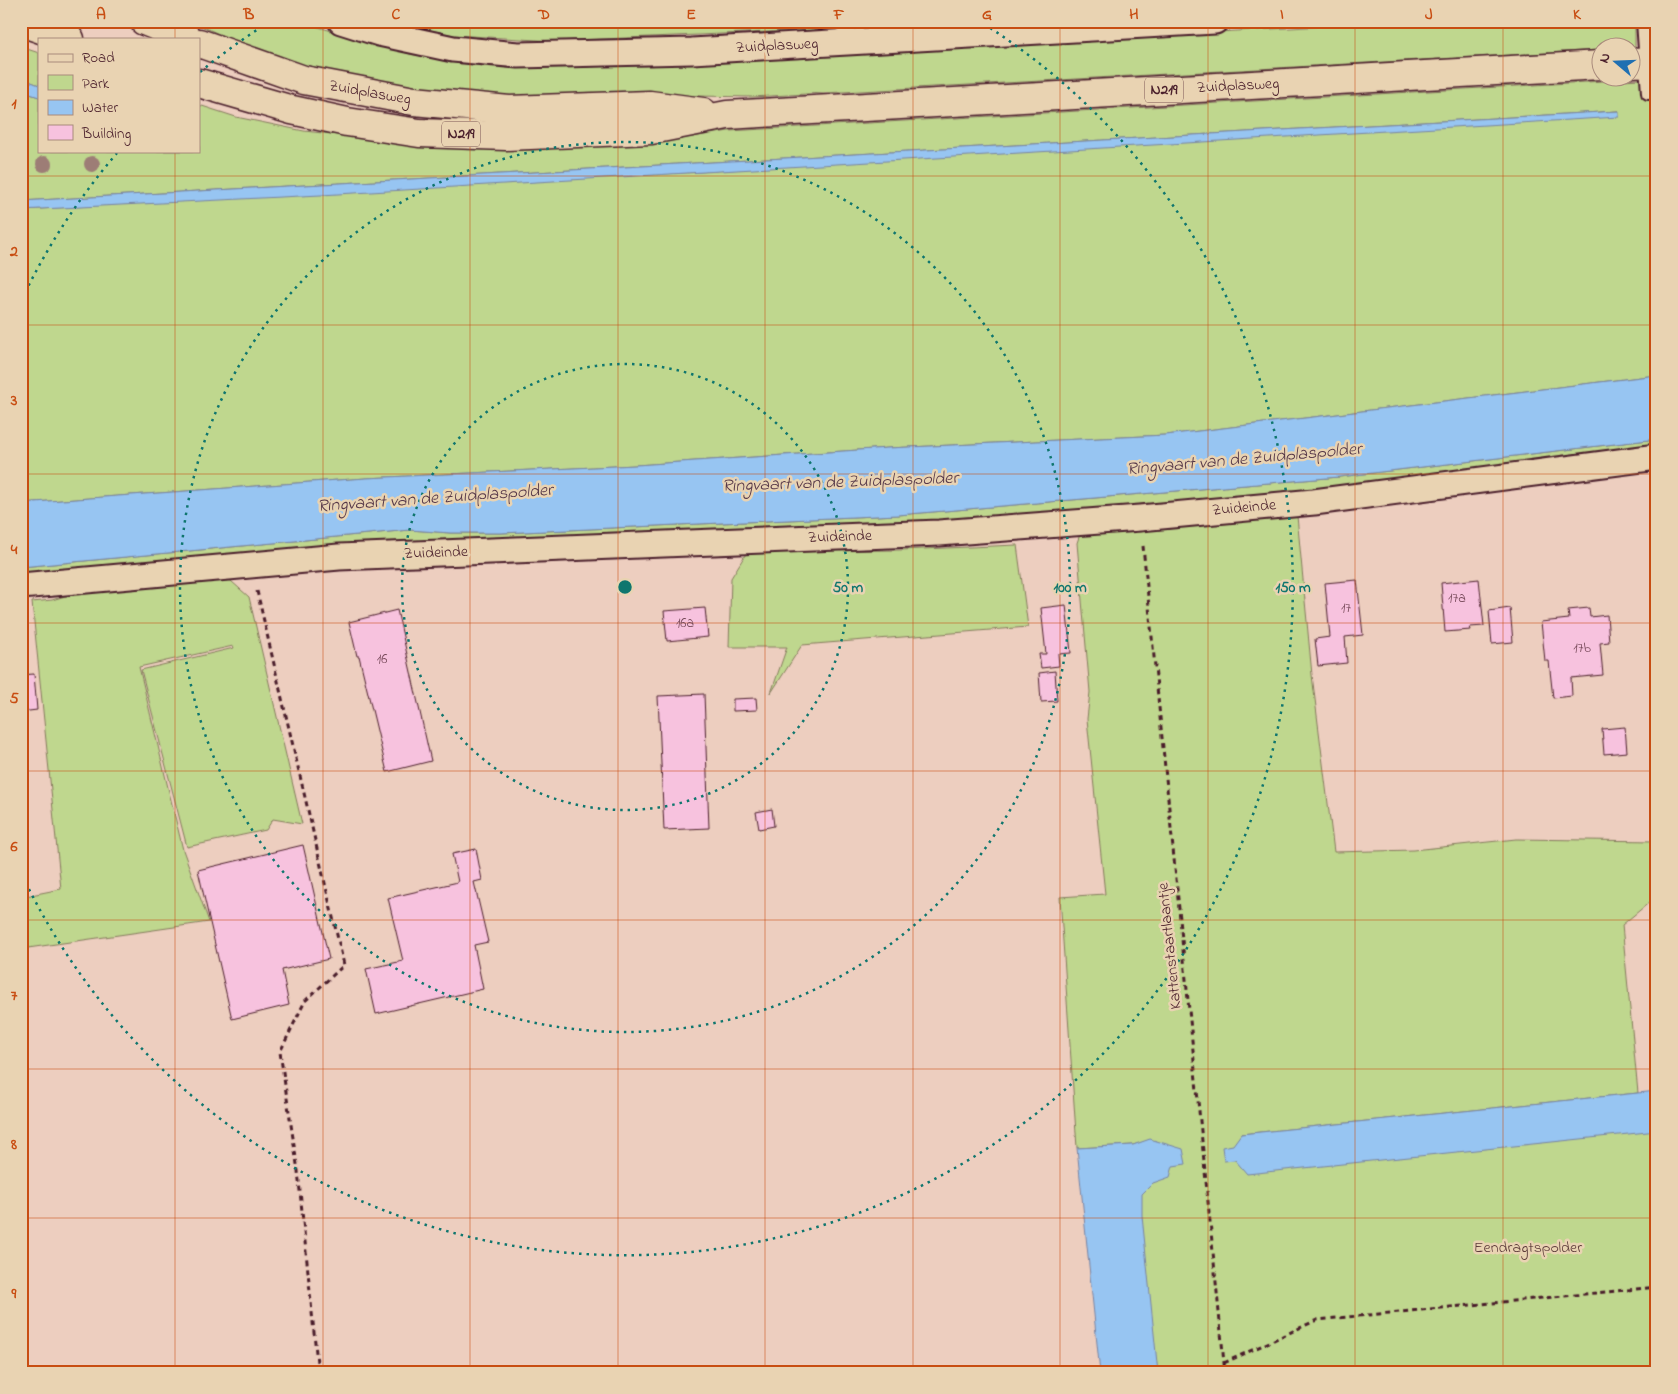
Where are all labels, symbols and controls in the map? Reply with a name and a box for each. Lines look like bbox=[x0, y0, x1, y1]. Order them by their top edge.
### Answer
text: A bbox=[96, 3, 106, 27]
text: B bbox=[243, 3, 255, 27]
text: C bbox=[392, 3, 401, 27]
text: D bbox=[537, 3, 550, 27]
text: E bbox=[686, 3, 696, 27]
text: F bbox=[833, 3, 845, 27]
text: G bbox=[982, 3, 992, 27]
text: H bbox=[1129, 3, 1139, 27]
text: I bbox=[1280, 3, 1284, 27]
text: J bbox=[1425, 3, 1433, 27]
text: K bbox=[1573, 3, 1582, 27]
street label: Zuidplasweg bbox=[735, 32, 819, 60]
legend bbox=[38, 38, 200, 152]
north arrow bbox=[1590, 38, 1640, 88]
text: Road bbox=[82, 47, 115, 69]
text: N bbox=[1594, 50, 1617, 66]
street label: Zuidplasweg bbox=[1196, 72, 1280, 100]
text: Park bbox=[82, 73, 110, 95]
street label: Zuidplasweg bbox=[327, 74, 413, 112]
road number: N219 bbox=[1145, 78, 1183, 102]
text: 1 bbox=[11, 92, 17, 116]
text: Water bbox=[82, 97, 118, 119]
road number: N219 bbox=[442, 122, 480, 146]
text: Building bbox=[81, 123, 131, 146]
text: 2 bbox=[9, 240, 18, 264]
text: 3 bbox=[10, 389, 18, 413]
water label: Ringvaart van de Zuidplaspolder bbox=[1125, 437, 1365, 483]
water label: Ringvaart van de Zuidplaspolder bbox=[722, 466, 961, 500]
water label: Ringvaart van de Zuidplaspolder bbox=[316, 478, 556, 520]
street label: Zuideinde bbox=[1211, 493, 1278, 523]
street label: Zuideinde bbox=[808, 524, 873, 550]
text: 4 bbox=[10, 538, 18, 562]
street label: Zuideinde bbox=[404, 540, 469, 566]
text: 50 m bbox=[833, 577, 864, 599]
text: 100 m bbox=[1053, 577, 1087, 599]
text: 150 m bbox=[1275, 577, 1311, 599]
centre of rings bbox=[616, 578, 634, 596]
house number: 17a bbox=[1448, 588, 1466, 609]
house number: 17 bbox=[1341, 598, 1351, 619]
house number: 16a bbox=[676, 613, 694, 634]
house number: 17b bbox=[1573, 638, 1591, 659]
house number: 16 bbox=[377, 649, 387, 670]
text: 5 bbox=[9, 687, 19, 711]
text: 6 bbox=[9, 835, 18, 859]
street label: Kattenstaartlaantje bbox=[1151, 881, 1189, 1010]
text: 7 bbox=[11, 984, 18, 1008]
text: 8 bbox=[10, 1133, 17, 1157]
park label: Eendragtspolder bbox=[1474, 1236, 1582, 1260]
text: 9 bbox=[11, 1282, 17, 1306]

